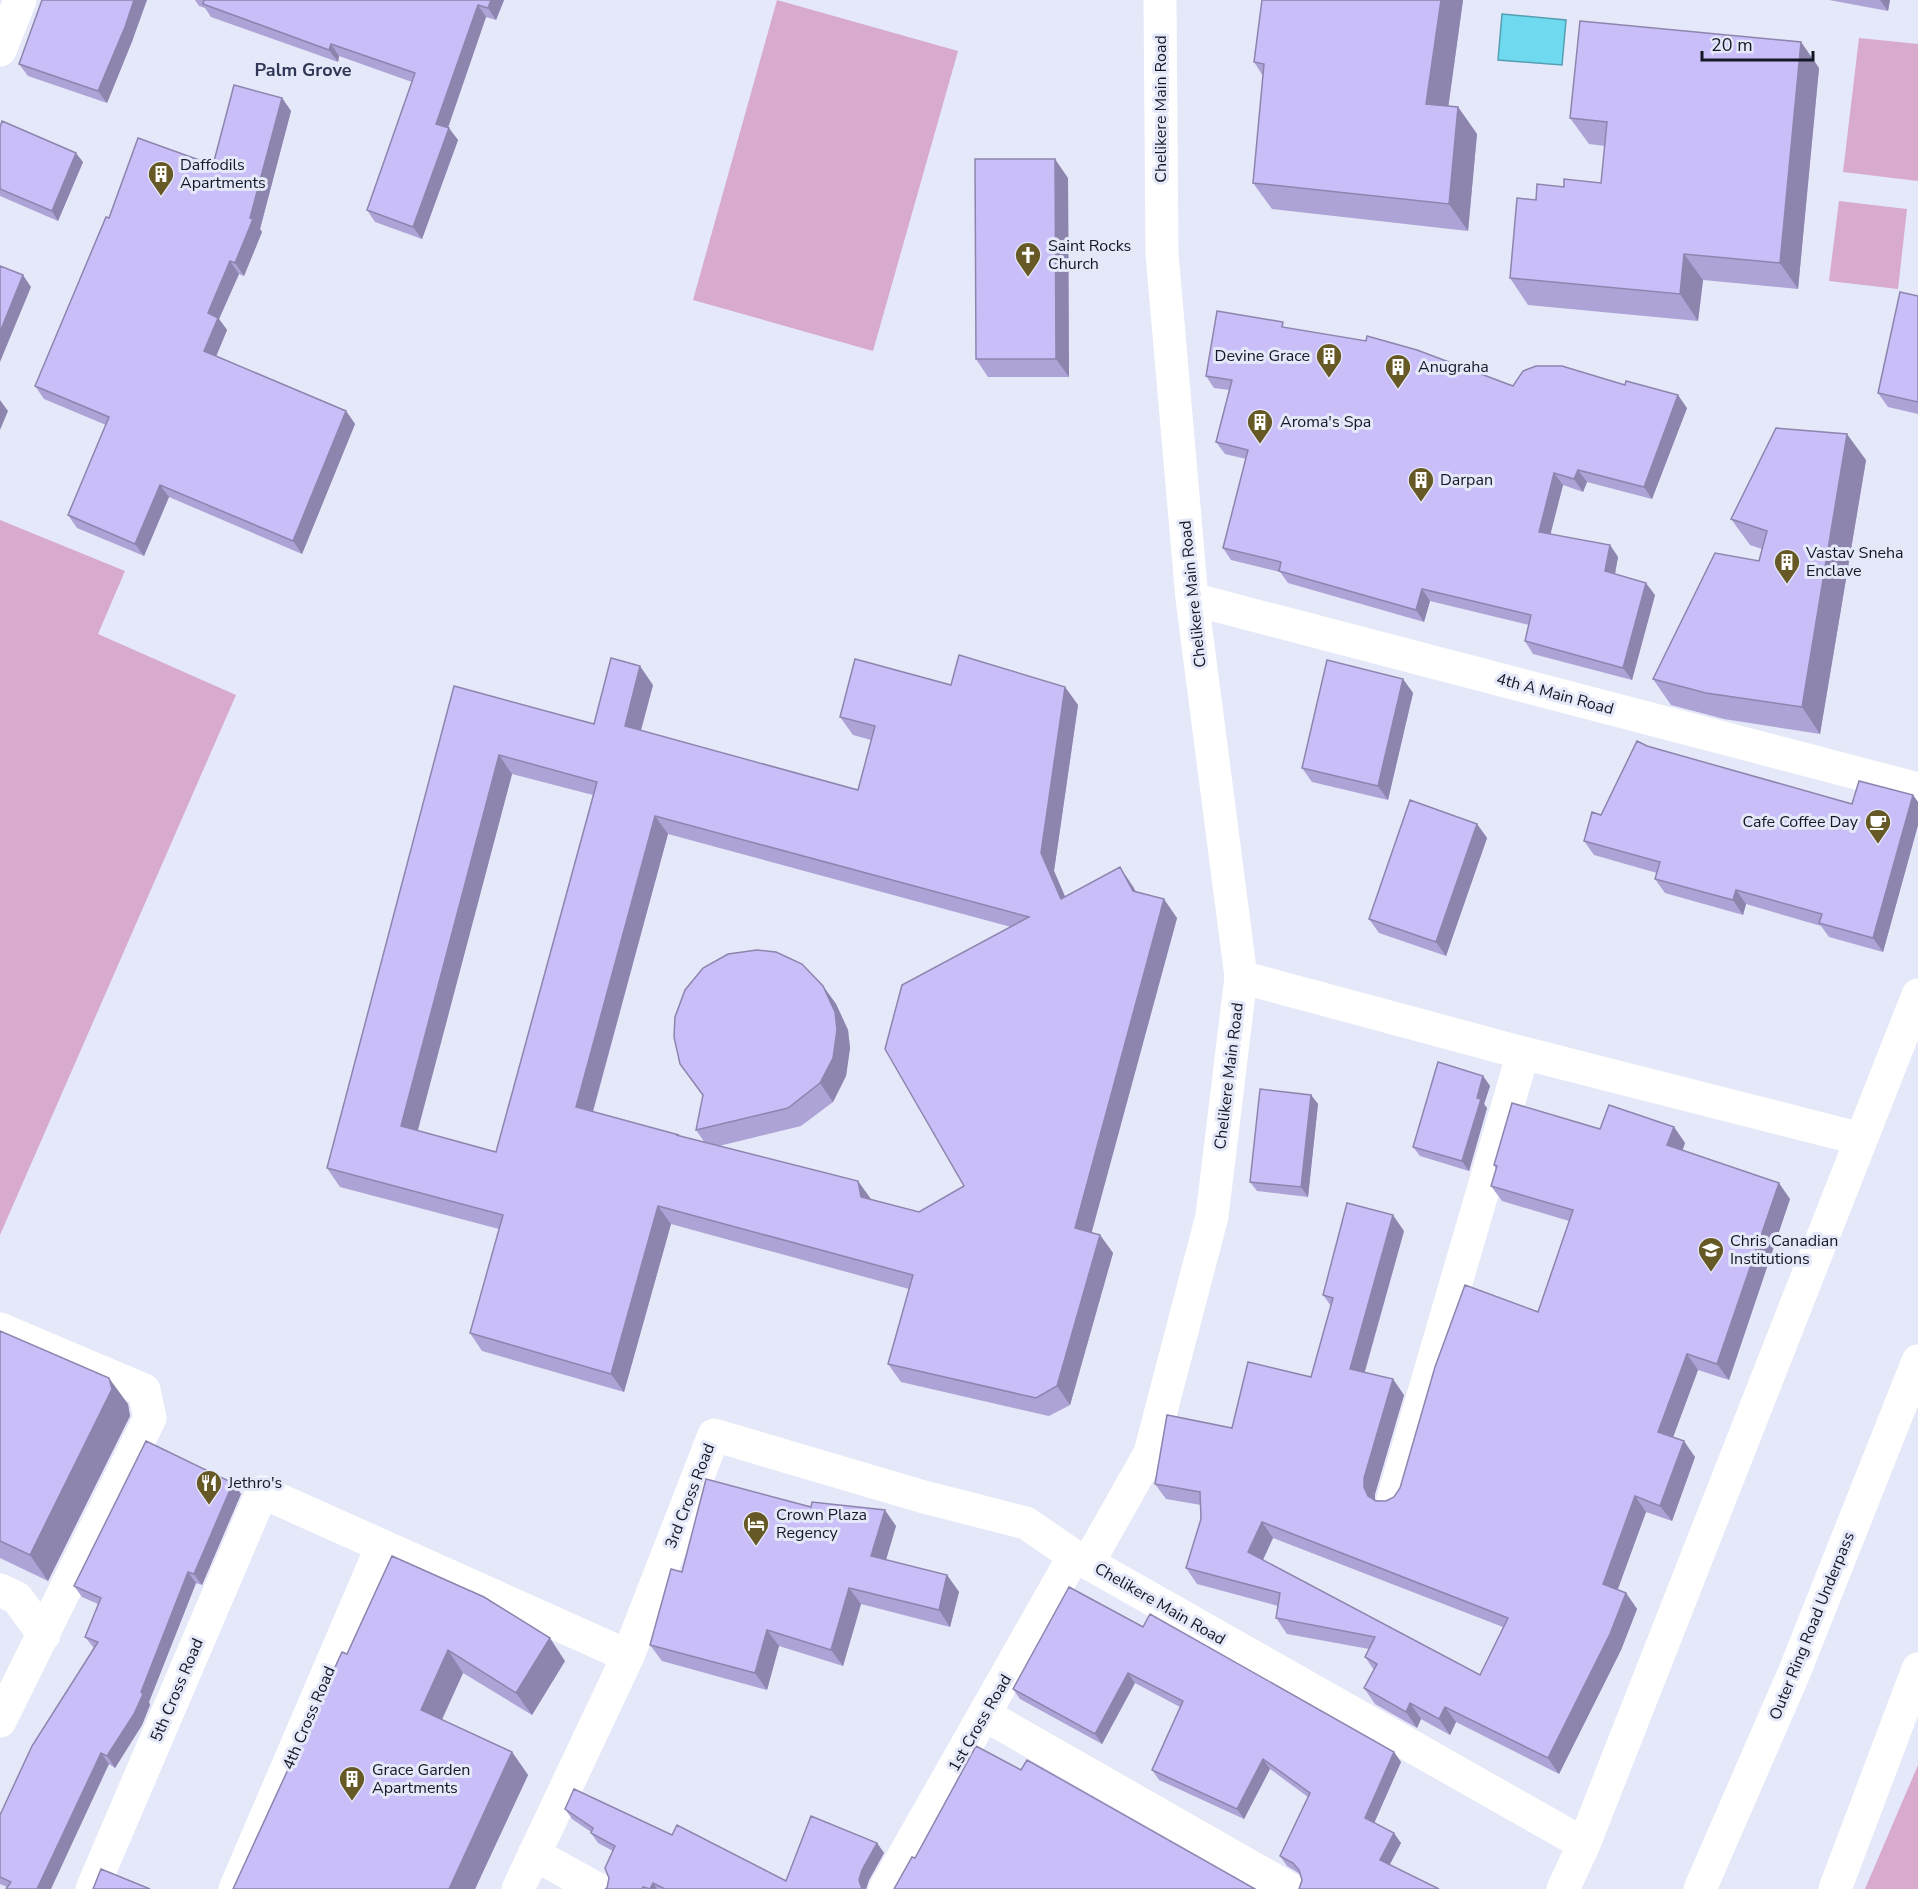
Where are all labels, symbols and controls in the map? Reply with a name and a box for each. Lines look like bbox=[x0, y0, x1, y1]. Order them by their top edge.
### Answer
scale bar bbox=[1702, 24, 1813, 62]
text: 20 m bbox=[1711, 33, 1753, 57]
street label: Chelikere Main Road bbox=[1150, 35, 1172, 183]
district label: Palm Grove bbox=[255, 58, 352, 82]
place label: Daffodils Apartments bbox=[180, 154, 266, 194]
building icon: Daffodils Apartments bbox=[146, 159, 176, 197]
place label: Saint Rocks Church bbox=[1048, 235, 1131, 275]
church icon: Saint Rocks Church bbox=[1013, 240, 1043, 278]
building icon: Devine Grace bbox=[1314, 341, 1344, 379]
place label: Devine Grace bbox=[1215, 345, 1310, 367]
building icon: Anugraha bbox=[1383, 352, 1413, 390]
place label: Anugraha bbox=[1418, 356, 1489, 378]
building icon: Aroma's Spa bbox=[1245, 407, 1275, 445]
place label: Aroma's Spa bbox=[1280, 411, 1371, 433]
building icon: Darpan bbox=[1406, 465, 1436, 503]
place label: Darpan bbox=[1440, 469, 1493, 491]
street label: Chelikere Main Road bbox=[1174, 519, 1212, 669]
place label: Vastav Sneha Enclave bbox=[1805, 542, 1904, 582]
building icon: Vastav Sneha Enclave bbox=[1772, 547, 1802, 585]
street label: 4th A Main Road bbox=[1494, 668, 1616, 720]
cafe icon: Cafe Coffee Day bbox=[1863, 807, 1893, 845]
place label: Cafe Coffee Day bbox=[1742, 811, 1859, 833]
street label: Chelikere Main Road bbox=[1209, 1001, 1249, 1151]
place label: Chris Canadian Institutions bbox=[1730, 1230, 1838, 1270]
school or university icon: Chris Canadian Institutions bbox=[1696, 1235, 1726, 1273]
street label: 3rd Cross Road bbox=[660, 1440, 720, 1552]
restaurant icon: Jethro's bbox=[194, 1468, 224, 1506]
place label: Jethro's bbox=[227, 1472, 282, 1494]
place label: Crown Plaza Regency bbox=[776, 1504, 867, 1544]
hotel icon: Crown Plaza Regency bbox=[741, 1509, 771, 1547]
street label: Outer Ring Road Underpass bbox=[1764, 1529, 1860, 1723]
street label: Chelikere Main Road bbox=[1091, 1558, 1229, 1650]
street label: 5th Cross Road bbox=[145, 1635, 209, 1745]
street label: 4th Cross Road bbox=[277, 1663, 341, 1773]
street label: 1st Cross Road bbox=[943, 1670, 1017, 1776]
place label: Grace Garden Apartments bbox=[372, 1759, 470, 1799]
building icon: Grace Garden Apartments bbox=[337, 1764, 367, 1802]

